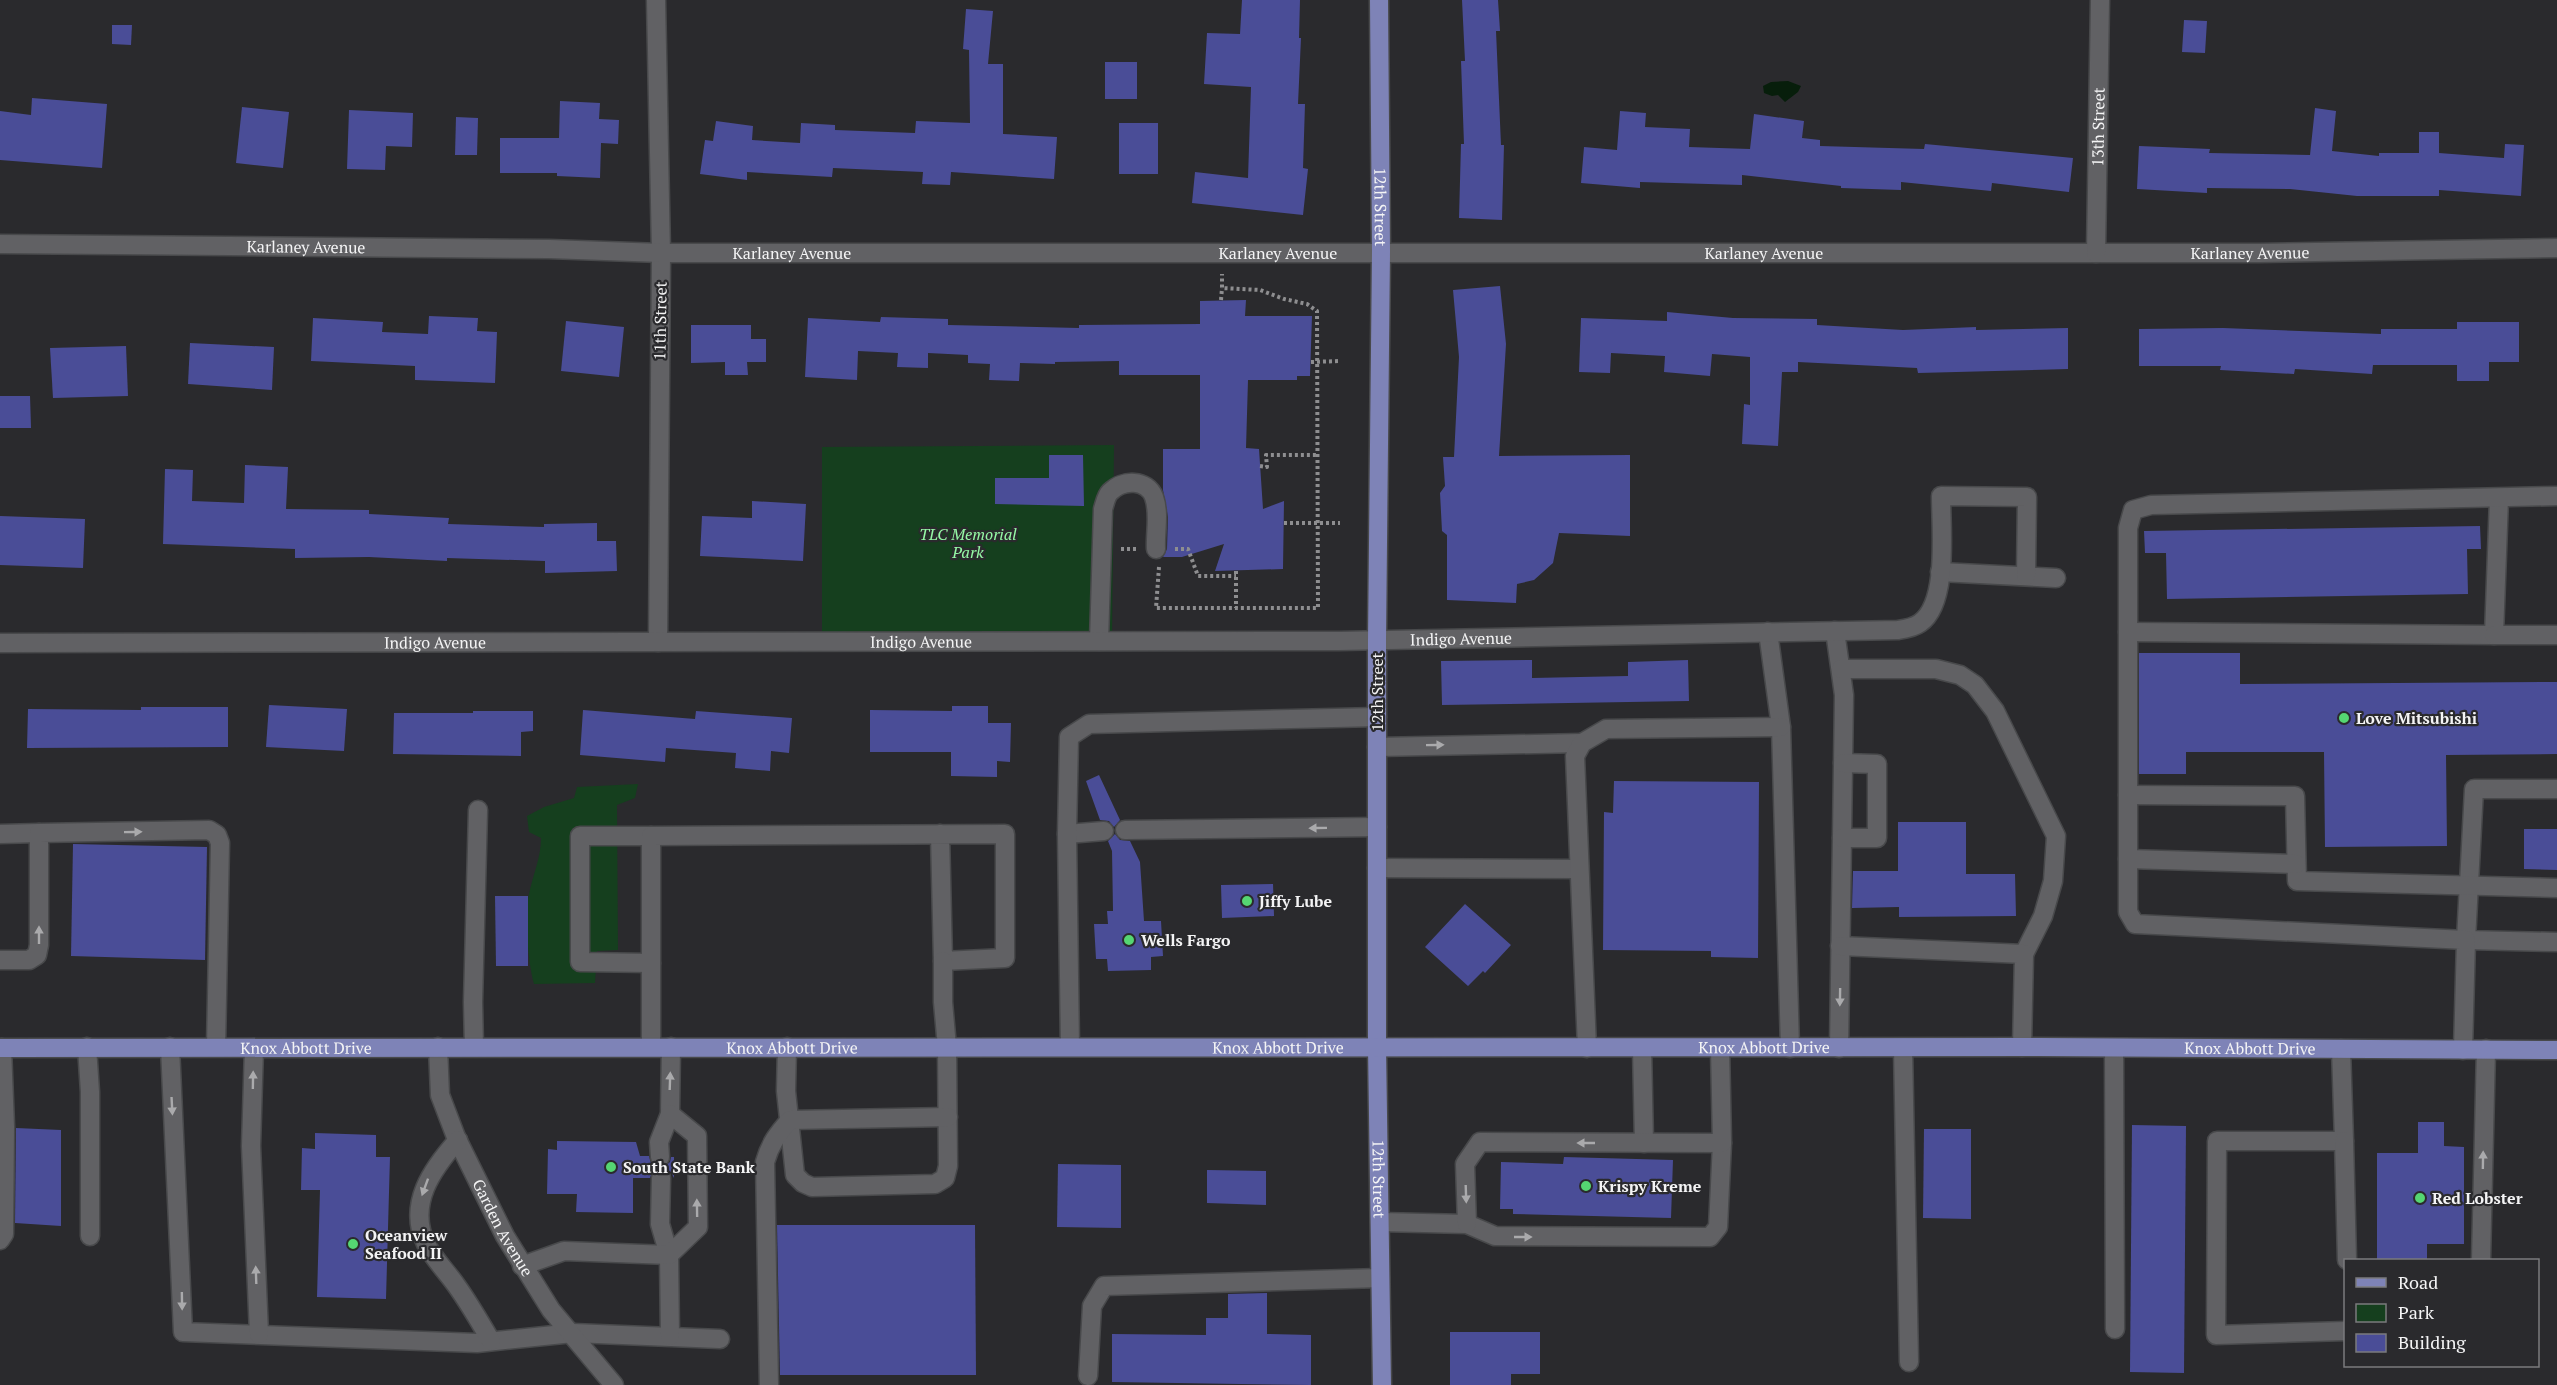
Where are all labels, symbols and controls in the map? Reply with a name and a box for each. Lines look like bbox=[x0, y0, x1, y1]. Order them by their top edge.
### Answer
street label: 13th Street bbox=[2086, 87, 2110, 167]
street label: 12th Street bbox=[1369, 167, 1392, 247]
street label: Karlaney Avenue bbox=[246, 235, 366, 258]
street label: Karlaney Avenue bbox=[2190, 241, 2310, 264]
street label: Karlaney Avenue bbox=[732, 242, 851, 264]
street label: Karlaney Avenue bbox=[1218, 242, 1337, 264]
street label: Karlaney Avenue bbox=[1704, 242, 1823, 264]
street label: 11th Street bbox=[648, 281, 672, 361]
park label: TLC Memorial Park bbox=[919, 523, 1017, 563]
street label: Indigo Avenue bbox=[1410, 627, 1512, 651]
street label: Indigo Avenue bbox=[384, 631, 486, 653]
street label: Indigo Avenue bbox=[870, 631, 972, 653]
street label: 12th Street bbox=[1366, 652, 1388, 731]
place label: Love Mitsubishi bbox=[2356, 707, 2477, 729]
marker: Love Mitsubishi bbox=[2337, 711, 2351, 725]
one-way arrow bbox=[1426, 740, 1445, 750]
one-way arrow bbox=[1309, 823, 1328, 833]
one-way arrow bbox=[123, 827, 142, 836]
place label: Jiffy Lube bbox=[1259, 890, 1333, 912]
marker: Jiffy Lube bbox=[1240, 894, 1254, 908]
one-way arrow bbox=[34, 925, 44, 944]
place label: Wells Fargo bbox=[1141, 929, 1231, 951]
marker: Wells Fargo bbox=[1122, 933, 1136, 947]
one-way arrow bbox=[1835, 988, 1845, 1007]
street label: Knox Abbott Drive bbox=[1212, 1036, 1344, 1058]
street label: Knox Abbott Drive bbox=[1698, 1036, 1830, 1058]
street label: Knox Abbott Drive bbox=[240, 1037, 372, 1059]
street label: Knox Abbott Drive bbox=[726, 1037, 858, 1059]
street label: Knox Abbott Drive bbox=[2184, 1037, 2316, 1060]
one-way arrow bbox=[248, 1071, 258, 1090]
one-way arrow bbox=[665, 1071, 675, 1090]
one-way arrow bbox=[167, 1096, 177, 1115]
one-way arrow bbox=[1576, 1138, 1595, 1148]
street label: 12th Street bbox=[1367, 1139, 1391, 1219]
one-way arrow bbox=[2478, 1151, 2488, 1170]
place label: South State Bank bbox=[623, 1156, 755, 1178]
marker: South State Bank bbox=[604, 1160, 618, 1174]
street label: Garden Avenue bbox=[467, 1175, 538, 1280]
place label: Krispy Kreme bbox=[1598, 1175, 1702, 1197]
one-way arrow bbox=[420, 1179, 430, 1197]
marker: Krispy Kreme bbox=[1579, 1179, 1593, 1193]
one-way arrow bbox=[1461, 1185, 1470, 1204]
place label: Red Lobster bbox=[2432, 1187, 2523, 1209]
marker: Red Lobster bbox=[2413, 1191, 2427, 1205]
one-way arrow bbox=[693, 1199, 702, 1218]
place label: Oceanview Seafood II bbox=[365, 1224, 448, 1264]
one-way arrow bbox=[1513, 1232, 1532, 1242]
marker: Oceanview Seafood II bbox=[346, 1237, 360, 1251]
legend bbox=[2344, 1259, 2539, 1367]
one-way arrow bbox=[252, 1266, 261, 1285]
text: Road bbox=[2398, 1270, 2438, 1294]
one-way arrow bbox=[177, 1291, 187, 1310]
text: Park bbox=[2398, 1300, 2435, 1324]
text: Building bbox=[2398, 1330, 2466, 1354]

